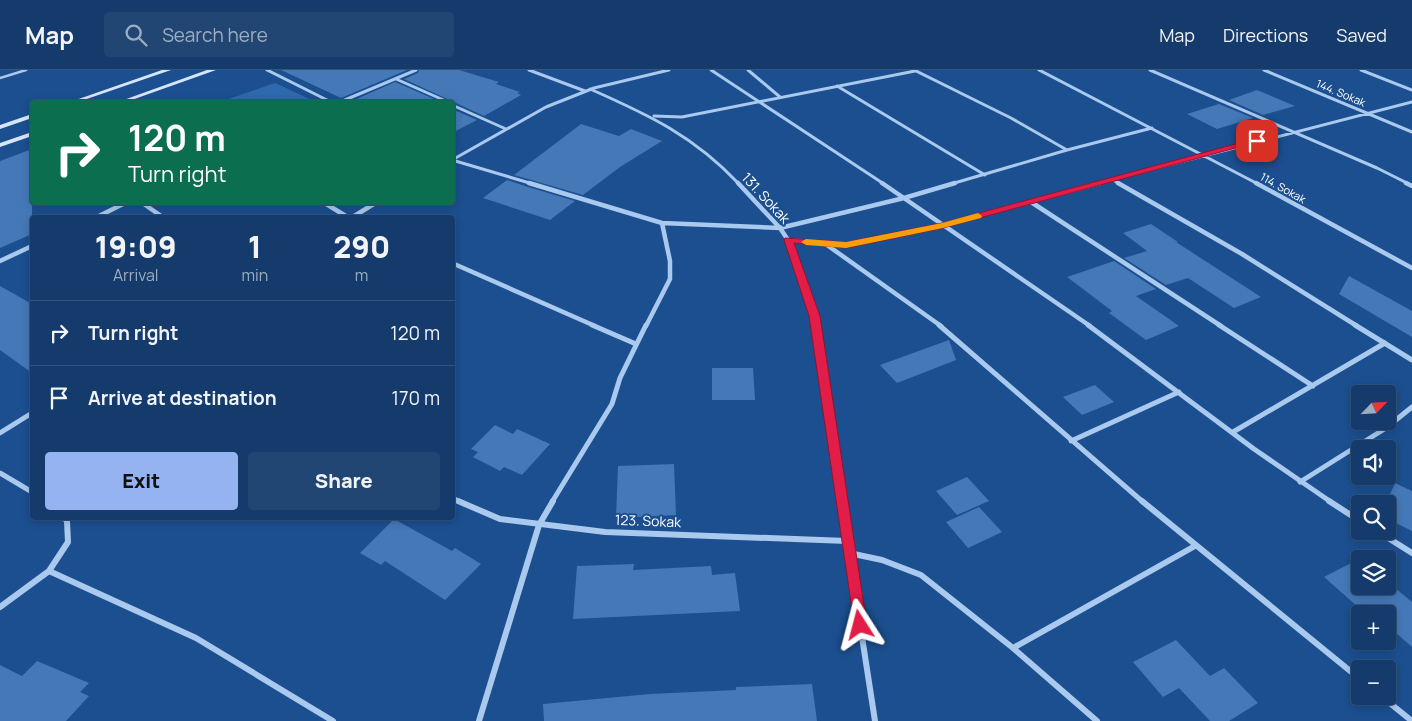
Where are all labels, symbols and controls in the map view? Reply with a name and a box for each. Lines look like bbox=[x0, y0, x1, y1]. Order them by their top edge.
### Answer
search box bbox=[104, 12, 454, 57]
text: Map bbox=[25, 18, 74, 51]
icon: search bbox=[122, 21, 150, 49]
text: Search here bbox=[162, 22, 268, 48]
text: Map bbox=[1159, 23, 1195, 47]
text: Directions bbox=[1223, 23, 1308, 47]
text: Saved bbox=[1336, 23, 1387, 47]
street label: 144. Sokak bbox=[1314, 75, 1369, 110]
text: 120 m bbox=[128, 114, 226, 162]
icon: right bbox=[45, 120, 110, 185]
pin bbox=[1236, 120, 1278, 162]
icon: arrive bbox=[1243, 127, 1271, 155]
text: Turn right bbox=[128, 159, 226, 189]
street label: 131. Sokak bbox=[738, 168, 796, 228]
street label: 114. Sokak bbox=[1258, 169, 1309, 207]
text: 19:09 bbox=[95, 226, 177, 267]
text: 1 bbox=[248, 226, 262, 267]
text: 290 bbox=[333, 226, 390, 267]
text: Arrival bbox=[113, 264, 159, 286]
text: min bbox=[242, 264, 268, 286]
text: m bbox=[355, 264, 368, 286]
icon: right bbox=[45, 319, 73, 347]
text: Turn right bbox=[88, 320, 178, 346]
text: 120 m bbox=[390, 320, 440, 346]
icon: arrive bbox=[45, 384, 73, 412]
text: Arrive at destination bbox=[88, 385, 277, 411]
text: 170 m bbox=[392, 385, 440, 411]
north arrow bbox=[1351, 385, 1396, 430]
map controls bbox=[1351, 385, 1396, 705]
button: sound bbox=[1351, 440, 1396, 485]
button: Exit bbox=[45, 452, 238, 510]
button: Share bbox=[248, 452, 440, 510]
button: search bbox=[1351, 495, 1396, 540]
street label: 123. Sokak bbox=[615, 510, 682, 531]
button: layers bbox=[1351, 550, 1396, 595]
position arrow bbox=[833, 598, 885, 650]
button: + bbox=[1351, 605, 1396, 650]
button: − bbox=[1351, 660, 1396, 705]

